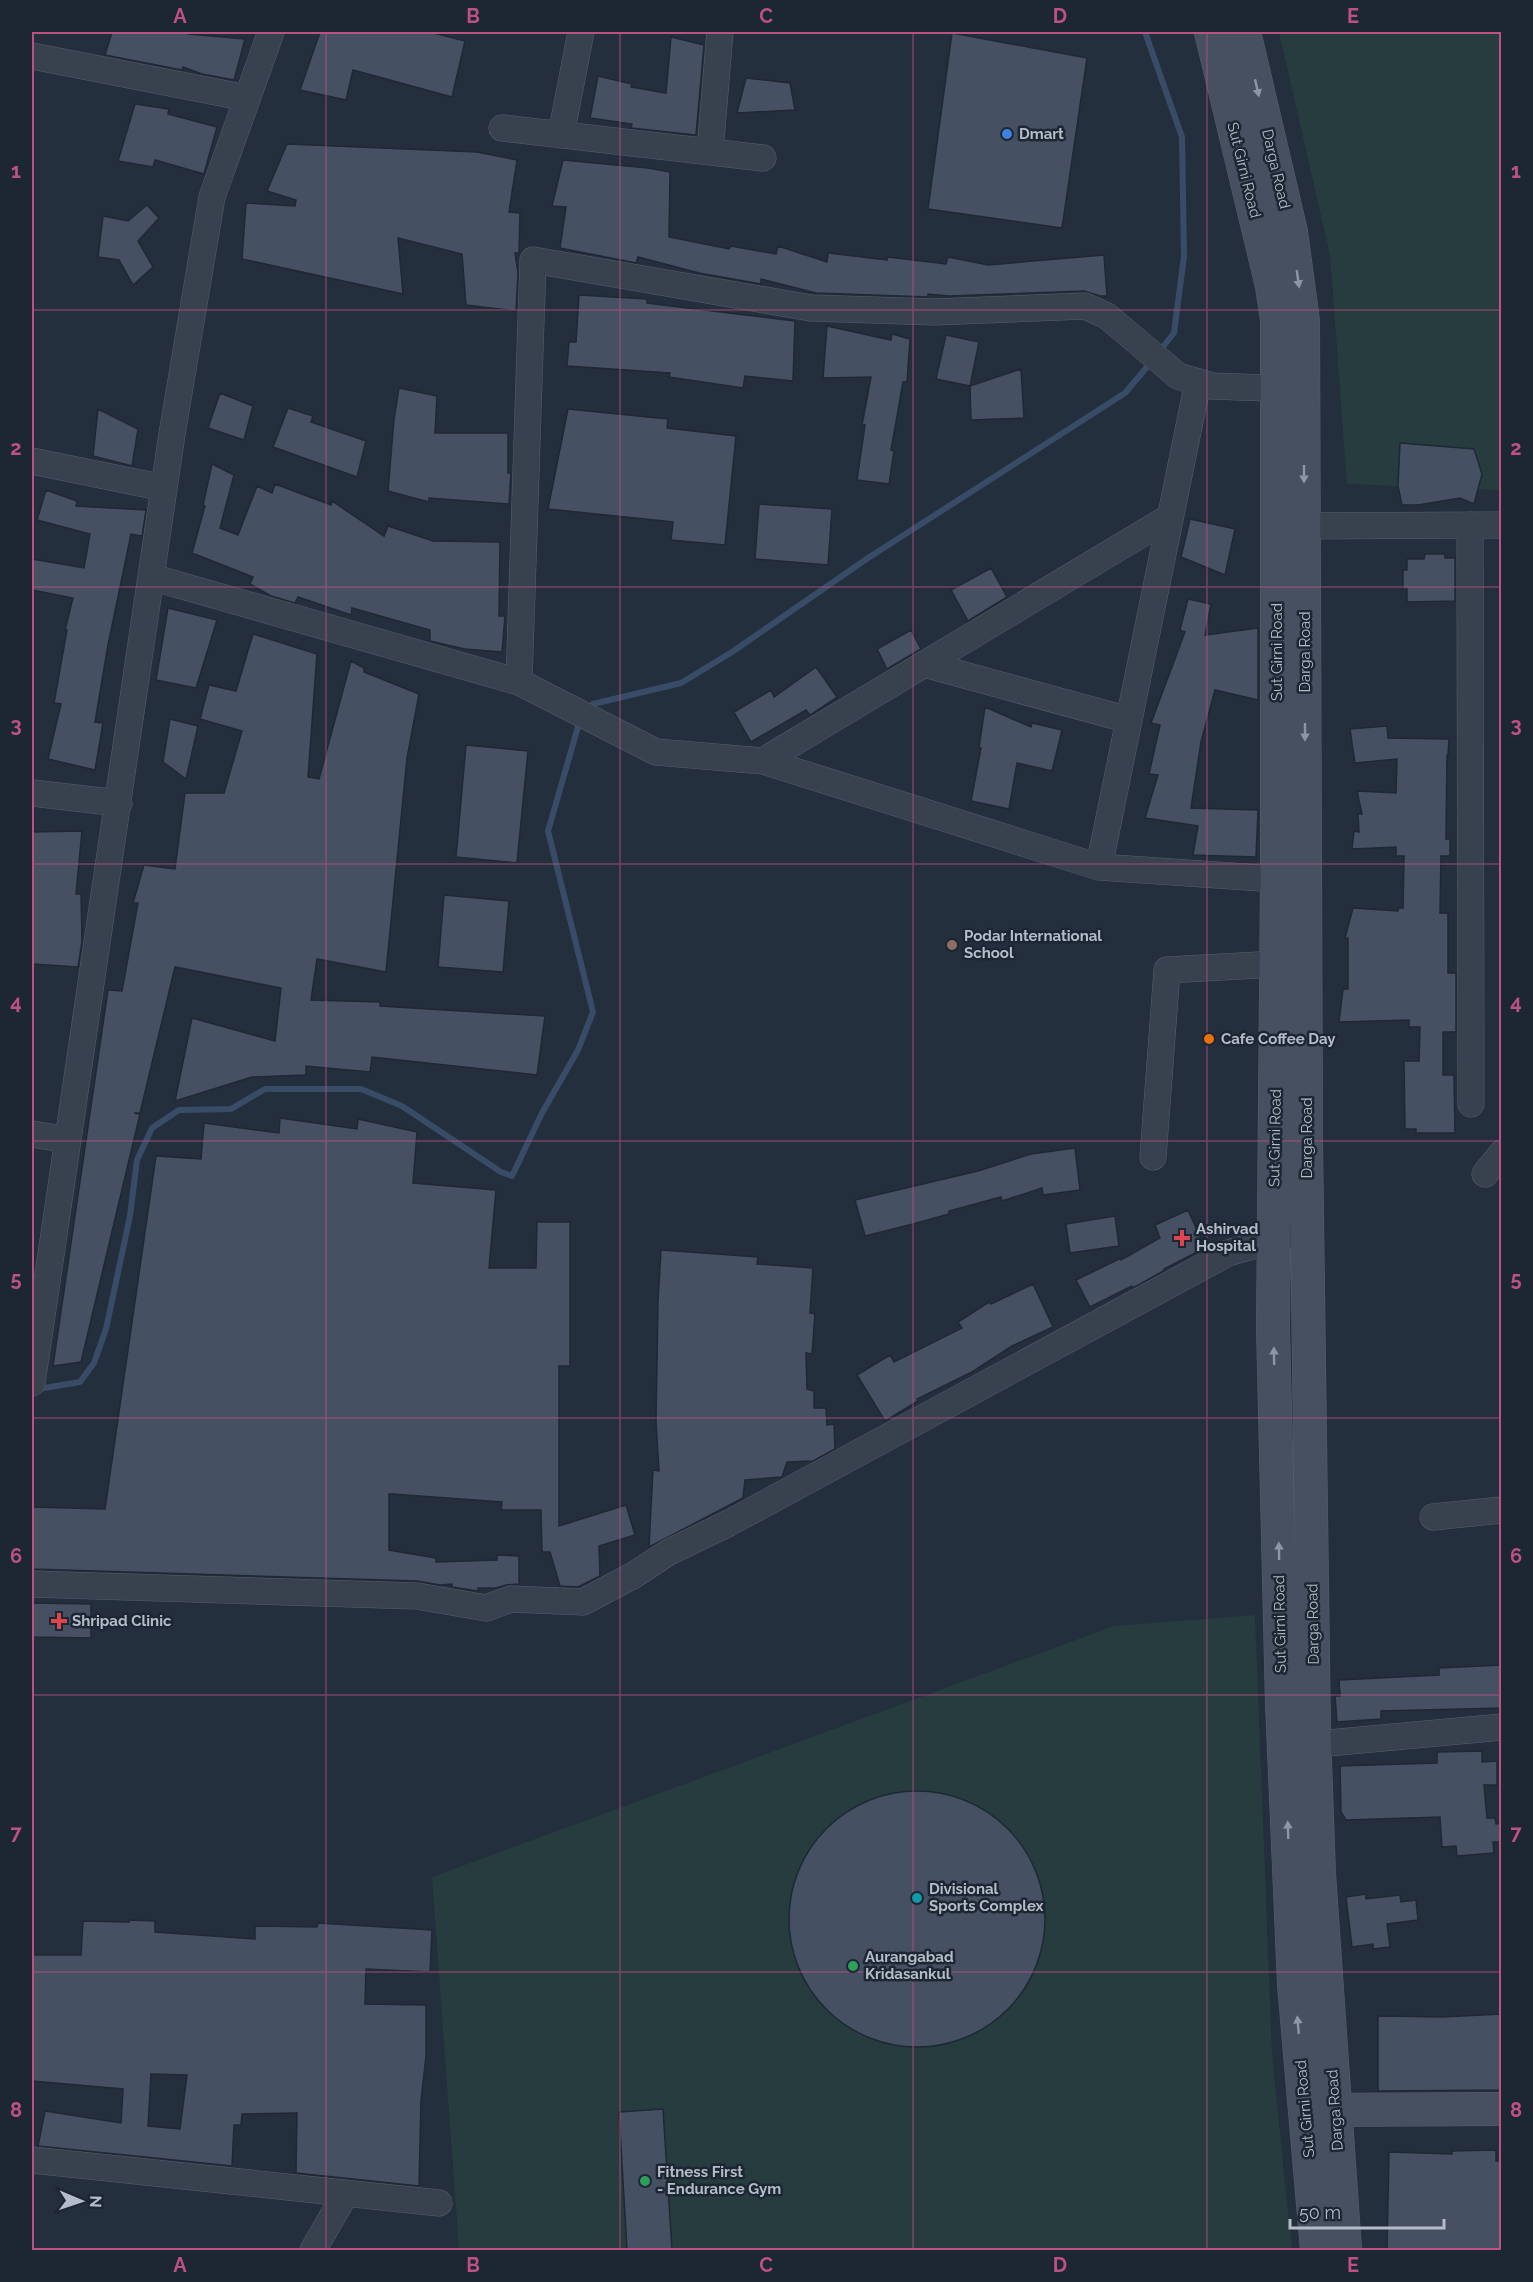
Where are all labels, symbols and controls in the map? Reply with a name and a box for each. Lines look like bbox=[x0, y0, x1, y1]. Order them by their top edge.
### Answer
text: A bbox=[173, 4, 187, 28]
text: B bbox=[466, 4, 480, 28]
text: C bbox=[759, 4, 773, 28]
text: D bbox=[1053, 4, 1067, 28]
text: E bbox=[1347, 4, 1359, 28]
one-way arrow bbox=[1253, 79, 1263, 98]
street label: Sut Girni Road bbox=[1223, 120, 1265, 220]
place label: Dmart bbox=[1019, 125, 1064, 143]
marker: Dmart bbox=[1000, 127, 1014, 141]
street label: Darga Road bbox=[1258, 127, 1294, 211]
text: 1 bbox=[11, 159, 21, 183]
text: 1 bbox=[1511, 159, 1521, 183]
one-way arrow bbox=[1293, 270, 1302, 289]
text: 2 bbox=[10, 436, 22, 460]
text: 2 bbox=[1510, 436, 1522, 460]
one-way arrow bbox=[1299, 464, 1309, 483]
street label: Sut Girni Road bbox=[1268, 603, 1286, 701]
street label: Darga Road bbox=[1296, 611, 1314, 693]
text: 3 bbox=[10, 713, 22, 737]
text: 3 bbox=[1510, 713, 1522, 737]
one-way arrow bbox=[1300, 722, 1310, 741]
place label: Podar International School bbox=[964, 927, 1102, 962]
marker: Podar International School bbox=[945, 938, 959, 952]
text: 4 bbox=[10, 990, 22, 1014]
text: 4 bbox=[1510, 990, 1522, 1014]
place label: Cafe Coffee Day bbox=[1221, 1030, 1336, 1048]
marker: Cafe Coffee Day bbox=[1202, 1032, 1216, 1046]
street label: Sut Girni Road bbox=[1265, 1089, 1285, 1187]
street label: Darga Road bbox=[1298, 1097, 1316, 1179]
place label: Ashirvad Hospital bbox=[1196, 1220, 1259, 1255]
marker: Ashirvad Hospital bbox=[1173, 1229, 1191, 1247]
text: 5 bbox=[10, 1267, 22, 1291]
text: 5 bbox=[1510, 1267, 1522, 1291]
one-way arrow bbox=[1269, 1347, 1279, 1366]
one-way arrow bbox=[1274, 1542, 1283, 1561]
text: 6 bbox=[10, 1544, 22, 1568]
text: 6 bbox=[1510, 1544, 1522, 1568]
street label: Sut Girni Road bbox=[1270, 1575, 1290, 1673]
street label: Darga Road bbox=[1303, 1583, 1323, 1665]
marker: Shripad Clinic bbox=[50, 1612, 68, 1630]
place label: Shripad Clinic bbox=[72, 1612, 172, 1630]
text: 7 bbox=[10, 1821, 22, 1845]
one-way arrow bbox=[1283, 1821, 1292, 1840]
text: 7 bbox=[1510, 1821, 1522, 1845]
place label: Divisional Sports Complex bbox=[929, 1880, 1044, 1915]
marker: Divisional Sports Complex bbox=[910, 1891, 924, 1905]
place label: Aurangabad Kridasankul bbox=[865, 1948, 954, 1983]
marker: Aurangabad Kridasankul bbox=[846, 1959, 860, 1973]
one-way arrow bbox=[1293, 2015, 1303, 2034]
street label: Sut Girni Road bbox=[1292, 2059, 1318, 2159]
street label: Darga Road bbox=[1323, 2069, 1347, 2151]
text: 8 bbox=[10, 2098, 22, 2122]
text: 8 bbox=[1510, 2098, 1522, 2122]
place label: Fitness First - Endurance Gym bbox=[657, 2163, 781, 2198]
north arrow bbox=[51, 2171, 111, 2231]
marker: Fitness First - Endurance Gym bbox=[638, 2174, 652, 2188]
scale bar bbox=[1290, 2192, 1444, 2230]
text: N bbox=[86, 2195, 105, 2208]
text: 50 m bbox=[1299, 2202, 1341, 2223]
text: A bbox=[173, 2253, 187, 2277]
text: B bbox=[466, 2253, 480, 2277]
text: C bbox=[759, 2253, 773, 2277]
text: D bbox=[1053, 2253, 1067, 2277]
text: E bbox=[1347, 2253, 1359, 2277]

